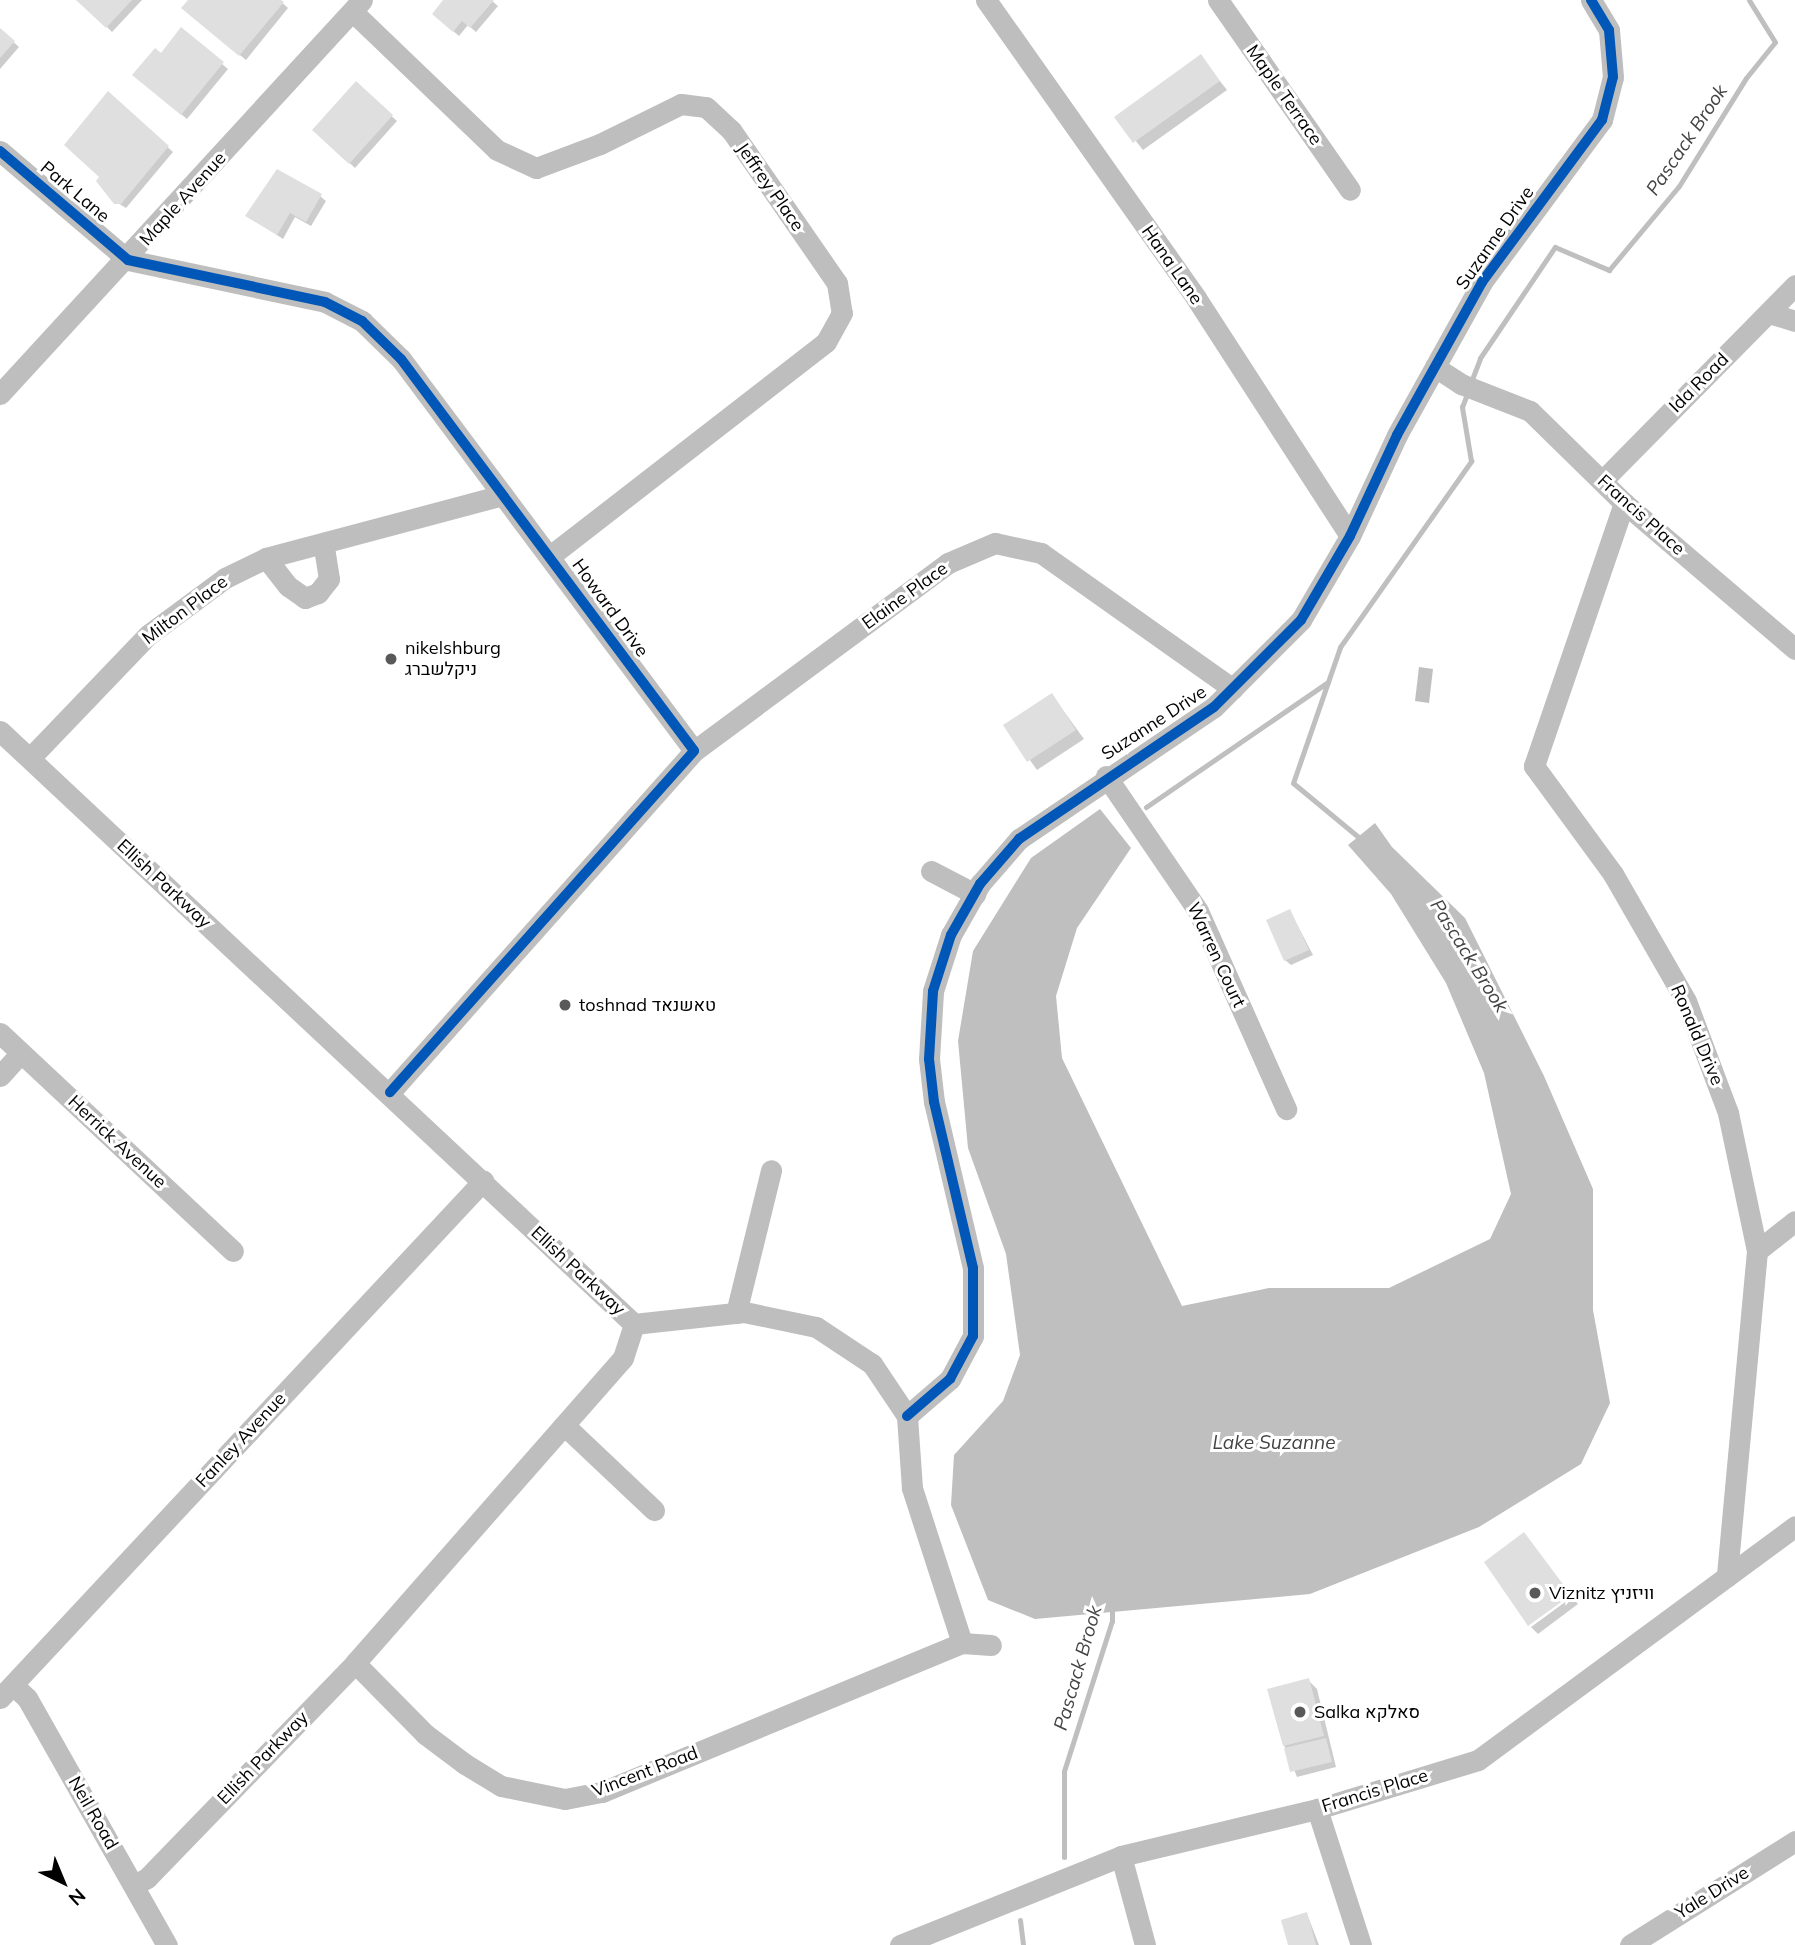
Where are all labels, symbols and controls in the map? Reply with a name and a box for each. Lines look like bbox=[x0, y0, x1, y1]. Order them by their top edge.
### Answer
street label: Maple Terrace bbox=[1241, 41, 1327, 149]
water label: Pascack Brook bbox=[1642, 80, 1732, 200]
street label: Jeffrey Place bbox=[732, 139, 808, 235]
street label: Maple Avenue bbox=[135, 148, 231, 250]
street label: Park Lane bbox=[36, 157, 114, 227]
street label: Suzanne Drive bbox=[1452, 182, 1538, 294]
street label: Hana Lane bbox=[1137, 221, 1207, 309]
street label: Ida Road bbox=[1665, 349, 1733, 417]
street label: Francis Place bbox=[1593, 470, 1689, 560]
street label: Howard Drive bbox=[567, 555, 653, 661]
street label: Elaine Place bbox=[858, 558, 952, 634]
street label: Milton Place bbox=[138, 571, 232, 649]
place label: nikelshburg ניקלשברג bbox=[405, 638, 501, 680]
marker: nikelshburg ניקלשברג bbox=[383, 651, 399, 667]
street label: Suzanne Drive bbox=[1097, 681, 1211, 765]
street label: Ellish Parkway bbox=[112, 835, 216, 933]
water label: Pascack Brook bbox=[1425, 895, 1513, 1017]
street label: Warren Court bbox=[1182, 899, 1250, 1011]
street label: Ronald Drive bbox=[1666, 981, 1728, 1089]
place label: toshnad טאשנאד bbox=[579, 994, 716, 1016]
marker: toshnad טאשנאד bbox=[557, 997, 573, 1013]
street label: Herrick Avenue bbox=[63, 1091, 171, 1193]
street label: Ellish Parkway bbox=[526, 1222, 630, 1320]
street label: Fanley Avenue bbox=[191, 1388, 291, 1492]
water label: Lake Suzanne bbox=[1212, 1432, 1336, 1454]
place label: Viznitz וויזניץ bbox=[1549, 1582, 1654, 1604]
marker: Viznitz וויזניץ bbox=[1527, 1585, 1543, 1601]
water label: Pascack Brook bbox=[1049, 1603, 1107, 1733]
place label: Salka סאלקא bbox=[1314, 1701, 1420, 1723]
marker: Salka סאלקא bbox=[1292, 1704, 1308, 1720]
street label: Ellish Parkway bbox=[213, 1707, 313, 1809]
street label: Vincent Road bbox=[589, 1742, 701, 1802]
street label: Francis Place bbox=[1319, 1765, 1431, 1817]
street label: Neil Road bbox=[63, 1773, 123, 1853]
north arrow bbox=[28, 1847, 98, 1917]
street label: Yale Drive bbox=[1671, 1862, 1753, 1924]
text: N bbox=[64, 1884, 91, 1911]

